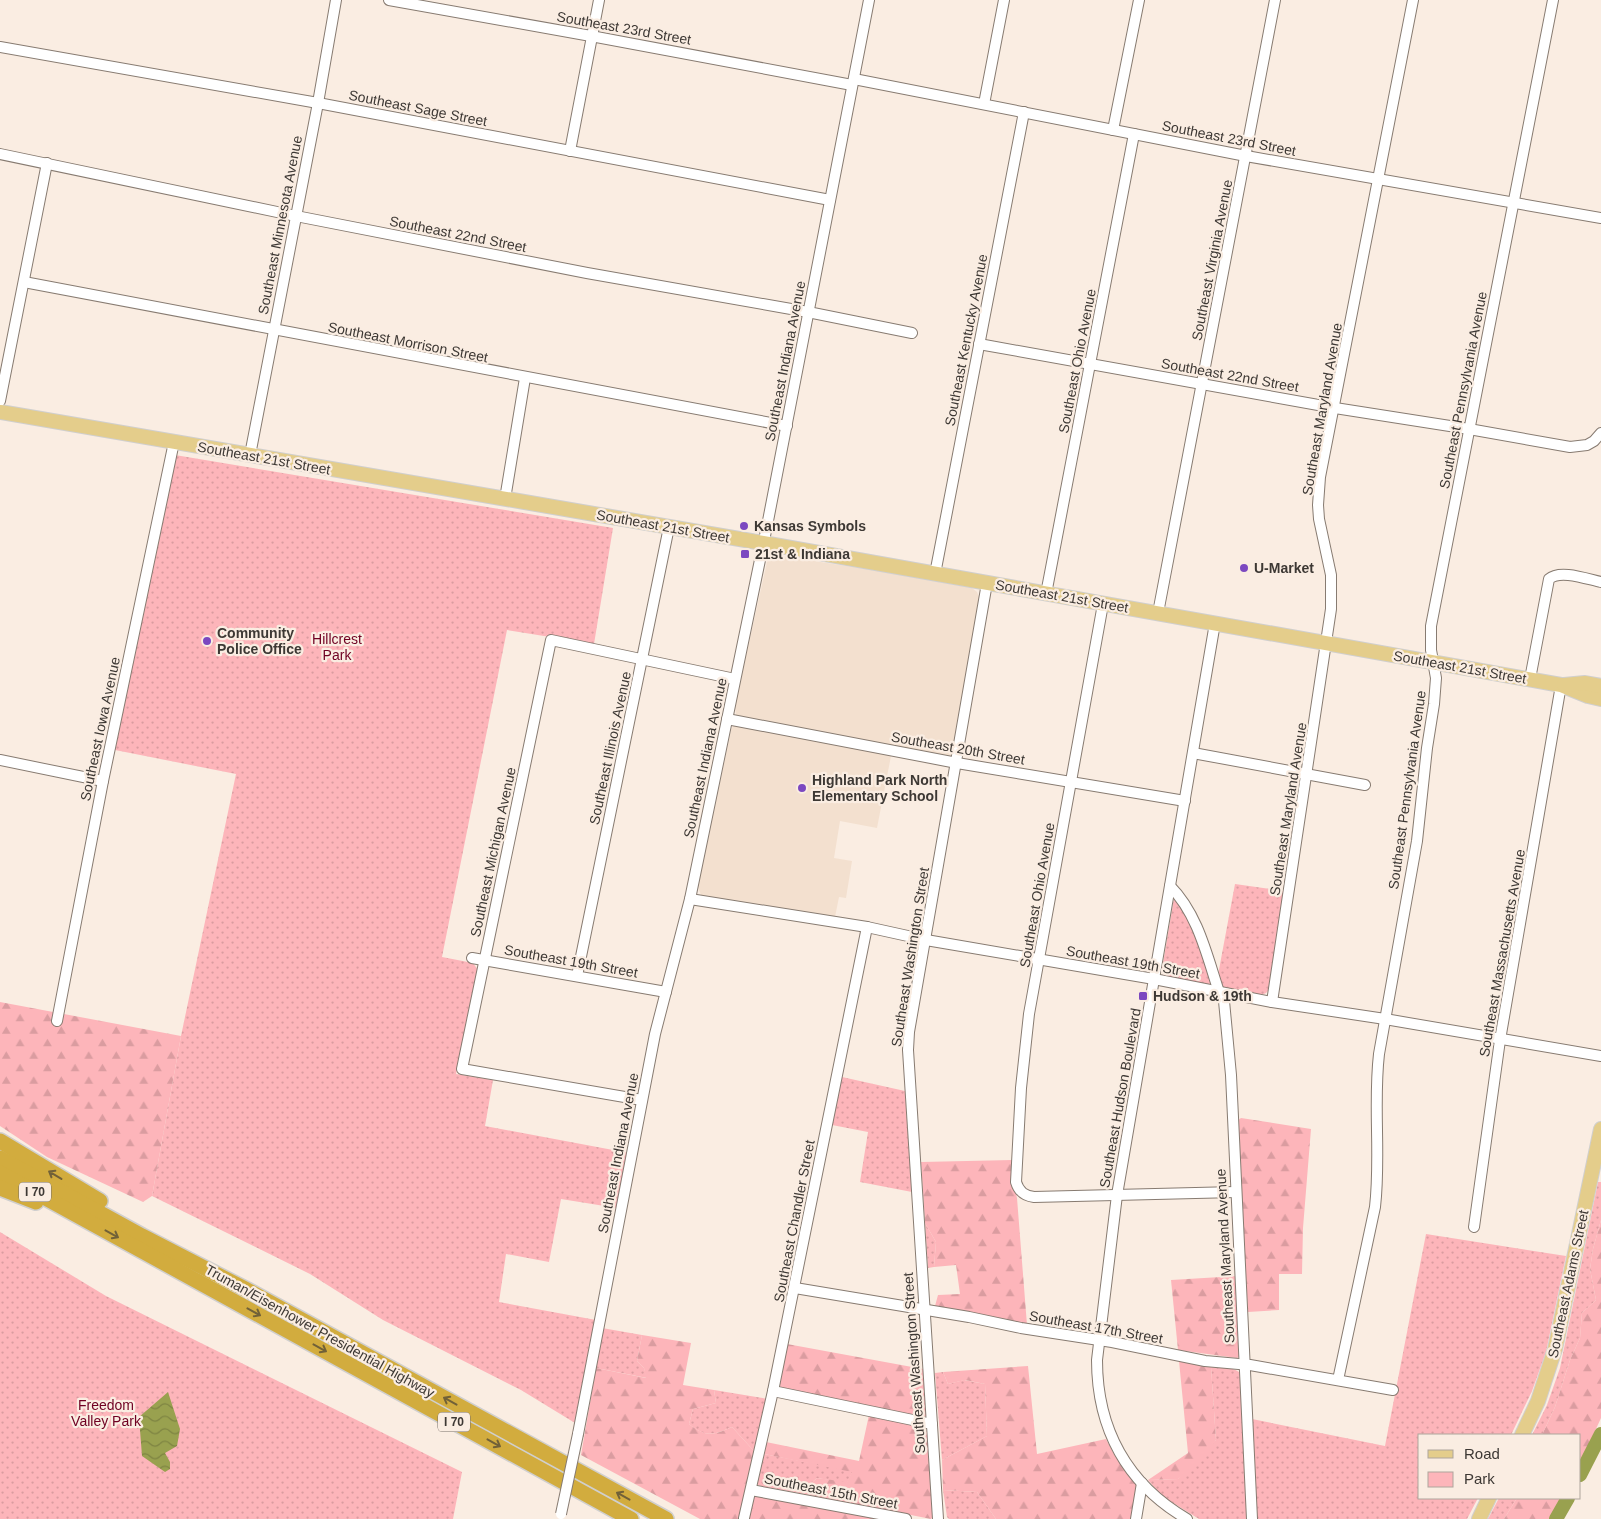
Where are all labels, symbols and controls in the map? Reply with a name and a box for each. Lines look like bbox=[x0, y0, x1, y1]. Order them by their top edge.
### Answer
street label: Southeast 23rd Street bbox=[556, 8, 693, 48]
street label: Southeast Sage Street bbox=[347, 87, 489, 129]
street label: Southeast 23rd Street bbox=[1161, 117, 1297, 159]
street label: Southeast Minnesota Avenue bbox=[255, 134, 305, 316]
street label: Southeast Virginia Avenue bbox=[1189, 178, 1236, 342]
street label: Southeast 22nd Street bbox=[388, 213, 528, 255]
street label: Southeast Kentucky Avenue bbox=[941, 252, 991, 427]
street label: Southeast Indiana Avenue bbox=[762, 279, 808, 443]
street label: Southeast Ohio Avenue bbox=[1055, 287, 1099, 435]
street label: Southeast Pennsylvania Avenue bbox=[1436, 290, 1490, 490]
street label: Southeast Morrison Street bbox=[327, 319, 489, 365]
street label: Southeast Maryland Avenue bbox=[1299, 321, 1345, 496]
street label: Southeast 22nd Street bbox=[1160, 355, 1300, 395]
street label: Southeast 21st Street bbox=[196, 438, 332, 478]
street label: Southeast 21st Street bbox=[595, 506, 731, 546]
place label: Kansas Symbols bbox=[754, 518, 866, 534]
marker: Kansas Symbols bbox=[738, 520, 750, 532]
place label: 21st & Indiana bbox=[755, 546, 850, 562]
marker: 21st & Indiana bbox=[739, 548, 751, 560]
place label: U-Market bbox=[1254, 560, 1314, 576]
marker: U-Market bbox=[1238, 562, 1250, 574]
street label: Southeast 21st Street bbox=[994, 576, 1130, 616]
place label: Community Police Office bbox=[217, 625, 302, 657]
park label: Hillcrest Park bbox=[312, 631, 362, 663]
marker: Community Police Office bbox=[201, 635, 213, 647]
street label: Southeast 21st Street bbox=[1392, 647, 1528, 687]
street label: Southeast Iowa Avenue bbox=[77, 655, 123, 802]
street label: Southeast Illinois Avenue bbox=[586, 670, 634, 826]
street label: Southeast Indiana Avenue bbox=[680, 676, 730, 839]
street label: Southeast Pennsylvania Avenue bbox=[1385, 689, 1429, 890]
street label: Southeast Maryland Avenue bbox=[1266, 721, 1310, 897]
street label: Southeast 20th Street bbox=[890, 728, 1026, 768]
street label: Southeast Michigan Avenue bbox=[467, 765, 519, 938]
place label: Highland Park North Elementary School bbox=[812, 772, 947, 804]
marker: Highland Park North Elementary School bbox=[796, 782, 808, 794]
street label: Southeast Ohio Avenue bbox=[1016, 821, 1058, 969]
street label: Southeast Massachusetts Avenue bbox=[1476, 848, 1528, 1058]
street label: Southeast Washington Street bbox=[888, 866, 932, 1048]
street label: Southeast 19th Street bbox=[503, 941, 639, 981]
street label: Southeast 19th Street bbox=[1065, 942, 1201, 982]
place label: Hudson & 19th bbox=[1153, 988, 1252, 1004]
marker: Hudson & 19th bbox=[1137, 990, 1149, 1002]
street label: Southeast Hudson Boulevard bbox=[1096, 1007, 1144, 1189]
street label: Southeast Indiana Avenue bbox=[595, 1071, 641, 1235]
street label: Southeast Chandler Street bbox=[770, 1138, 818, 1304]
street label: Southeast Maryland Avenue bbox=[1212, 1168, 1238, 1344]
one-way arrow bbox=[48, 1169, 62, 1179]
road number: I 70 bbox=[19, 1182, 51, 1202]
street label: Southeast Adams Street bbox=[1544, 1208, 1592, 1360]
one-way arrow bbox=[104, 1229, 119, 1239]
street label: Truman/Eisenhower Presidential Highway bbox=[203, 1261, 437, 1401]
street label: Southeast Washington Street bbox=[900, 1272, 928, 1454]
one-way arrow bbox=[247, 1307, 262, 1317]
street label: Southeast 17th Street bbox=[1028, 1307, 1164, 1347]
one-way arrow bbox=[313, 1343, 328, 1353]
one-way arrow bbox=[442, 1396, 457, 1406]
park label: Freedom Valley Park bbox=[71, 1397, 142, 1429]
road number: I 70 bbox=[438, 1412, 470, 1431]
legend bbox=[1418, 1434, 1581, 1499]
one-way arrow bbox=[486, 1438, 501, 1448]
text: Road bbox=[1464, 1445, 1500, 1462]
street label: Southeast 15th Street bbox=[763, 1470, 899, 1512]
text: Park bbox=[1464, 1470, 1495, 1487]
one-way arrow bbox=[616, 1491, 631, 1500]

